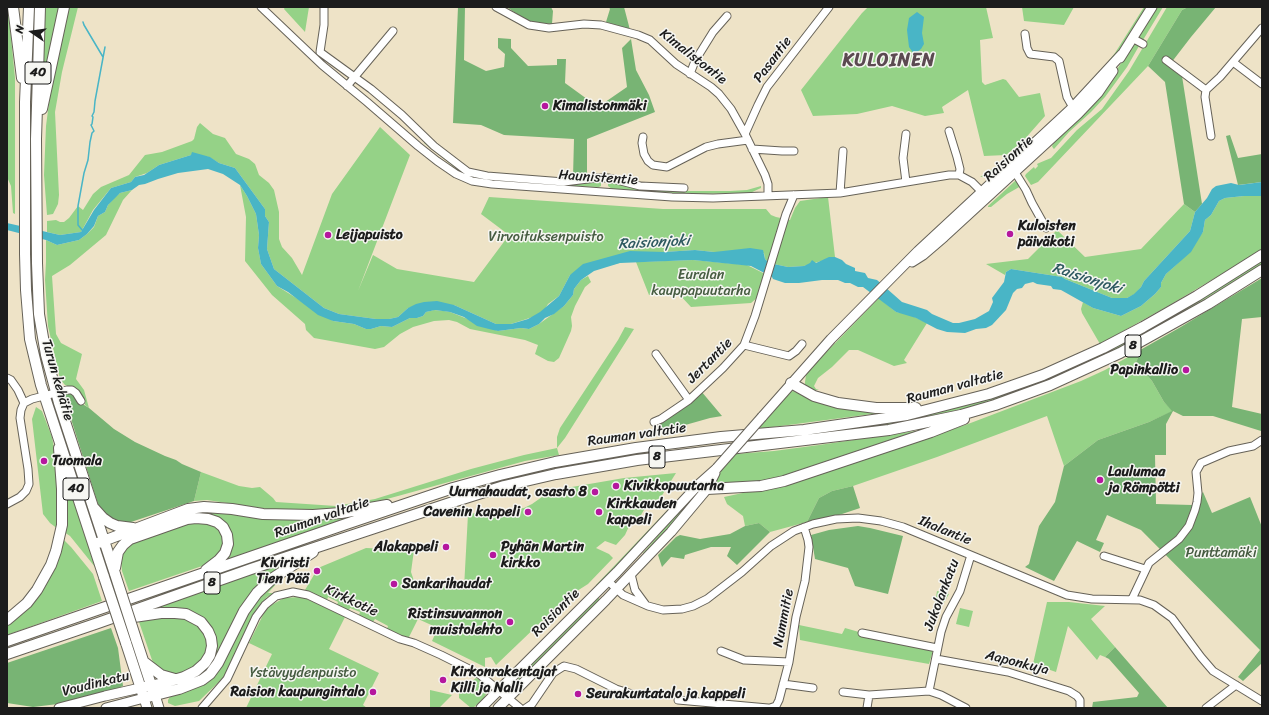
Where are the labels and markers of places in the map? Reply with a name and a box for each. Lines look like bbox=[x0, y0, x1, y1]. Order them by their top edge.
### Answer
place label: Kimalistonmäki bbox=[553, 98, 647, 114]
marker: Kimalistonmäki bbox=[540, 101, 550, 111]
place label: Kuloisten päiväkoti bbox=[1018, 218, 1076, 250]
place label: Leijapuisto bbox=[336, 227, 403, 243]
marker: Kuloisten päiväkoti bbox=[1005, 229, 1015, 239]
marker: Leijapuisto bbox=[323, 230, 333, 240]
place label: Papinkallio bbox=[1110, 362, 1178, 378]
marker: Papinkallio bbox=[1181, 365, 1191, 375]
place label: Tuomala bbox=[52, 453, 102, 469]
marker: Tuomala bbox=[39, 456, 49, 466]
place label: Laulumaa ja Römpötti bbox=[1108, 464, 1180, 496]
marker: Laulumaa ja Römpötti bbox=[1095, 475, 1105, 485]
place label: Kivikkopuutarha bbox=[624, 478, 724, 494]
marker: Kivikkopuutarha bbox=[611, 481, 621, 491]
place label: Uurnahaudat, osasto 8 bbox=[449, 484, 587, 500]
marker: Uurnahaudat, osasto 8 bbox=[590, 487, 600, 497]
place label: Kirkkauden kappeli bbox=[607, 496, 677, 528]
place label: Cavenin kappeli bbox=[424, 504, 520, 520]
marker: Cavenin kappeli bbox=[523, 507, 533, 517]
marker: Kirkkauden kappeli bbox=[594, 507, 604, 517]
place label: Alakappeli bbox=[374, 539, 438, 555]
place label: Pyhän Martin kirkko bbox=[501, 539, 584, 572]
marker: Alakappeli bbox=[441, 542, 451, 552]
marker: Pyhän Martin kirkko bbox=[488, 550, 498, 560]
place label: Kiviristi Tien Pää bbox=[256, 555, 309, 588]
marker: Kiviristi Tien Pää bbox=[312, 566, 322, 576]
place label: Sankarihaudat bbox=[402, 576, 491, 592]
marker: Sankarihaudat bbox=[389, 579, 399, 589]
place label: Ristinsuvannon muistolehto bbox=[408, 606, 502, 638]
marker: Ristinsuvannon muistolehto bbox=[505, 617, 515, 627]
place label: Kirkonrakentajat Killi ja Nalli bbox=[451, 664, 557, 696]
marker: Kirkonrakentajat Killi ja Nalli bbox=[438, 675, 448, 685]
place label: Raision kaupungintalo bbox=[230, 684, 365, 700]
place label: Seurakuntatalo ja kappeli bbox=[586, 686, 745, 702]
marker: Raision kaupungintalo bbox=[368, 687, 378, 697]
marker: Seurakuntatalo ja kappeli bbox=[573, 689, 583, 699]

